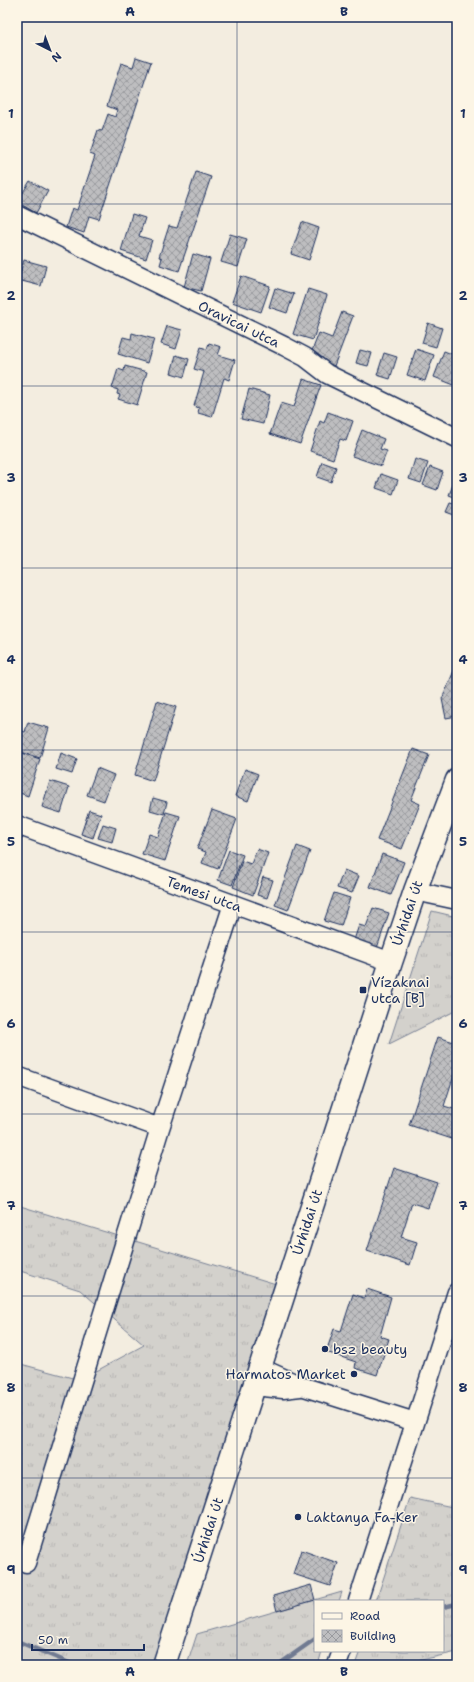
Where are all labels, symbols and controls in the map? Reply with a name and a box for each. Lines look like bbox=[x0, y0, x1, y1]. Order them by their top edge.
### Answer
text: A bbox=[125, 3, 135, 20]
text: B bbox=[340, 3, 348, 20]
north arrow bbox=[30, 30, 70, 70]
text: N bbox=[48, 49, 65, 66]
text: 1 bbox=[8, 105, 14, 122]
text: 1 bbox=[460, 105, 466, 122]
text: 2 bbox=[6, 287, 16, 304]
text: 2 bbox=[458, 287, 468, 304]
street label: Oravicai utca bbox=[195, 297, 283, 352]
text: 3 bbox=[6, 469, 16, 486]
text: 3 bbox=[458, 469, 468, 486]
text: 4 bbox=[6, 651, 16, 668]
text: 4 bbox=[458, 651, 468, 668]
text: 5 bbox=[7, 833, 15, 850]
text: 5 bbox=[459, 833, 467, 850]
street label: Temesi utca bbox=[164, 872, 244, 916]
street label: Úrhidai út bbox=[387, 878, 427, 948]
place label: Vízaknai utca [B] bbox=[371, 973, 429, 1007]
marker: Vízaknai utca [B] bbox=[358, 985, 368, 995]
text: 6 bbox=[6, 1015, 16, 1032]
text: 6 bbox=[458, 1015, 468, 1032]
street label: Úrhidai út bbox=[288, 1187, 326, 1257]
text: 7 bbox=[6, 1197, 16, 1214]
text: 7 bbox=[458, 1197, 468, 1214]
place label: bsz beauty bbox=[333, 1340, 407, 1358]
marker: bsz beauty bbox=[320, 1344, 330, 1354]
place label: Harmatos Market bbox=[226, 1365, 346, 1383]
marker: Harmatos Market bbox=[349, 1369, 359, 1379]
text: 8 bbox=[6, 1379, 16, 1396]
text: 8 bbox=[458, 1379, 468, 1396]
street label: Úrhidai út bbox=[189, 1495, 227, 1565]
place label: Laktanya Fa-Ker bbox=[306, 1508, 419, 1526]
marker: Laktanya Fa-Ker bbox=[293, 1512, 303, 1522]
text: 9 bbox=[6, 1561, 16, 1578]
text: 9 bbox=[458, 1561, 468, 1578]
legend bbox=[314, 1600, 444, 1652]
text: Road bbox=[350, 1608, 381, 1624]
scale bar bbox=[32, 1626, 144, 1652]
text: Building bbox=[350, 1628, 396, 1644]
text: 50 m bbox=[38, 1632, 68, 1648]
text: A bbox=[125, 1663, 135, 1680]
text: B bbox=[340, 1663, 348, 1680]

